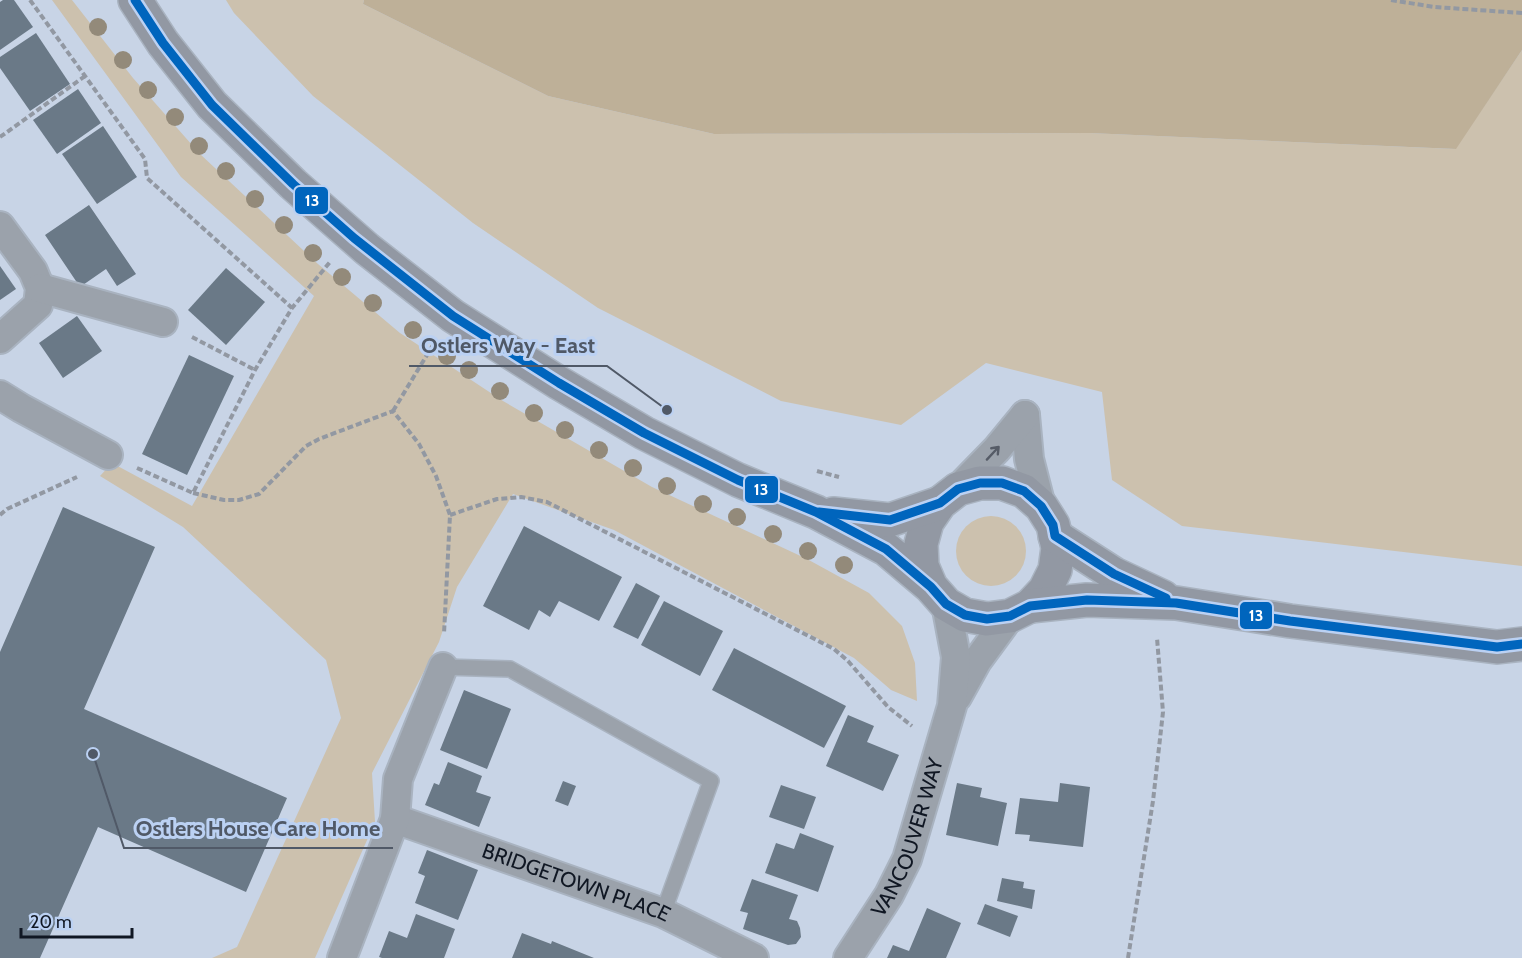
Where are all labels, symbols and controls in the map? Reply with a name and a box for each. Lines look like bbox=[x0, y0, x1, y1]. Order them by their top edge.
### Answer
line badge: 13 bbox=[294, 186, 329, 215]
text: 13 bbox=[305, 191, 319, 210]
callout: Ostlers Way - East bbox=[409, 326, 607, 366]
text: Ostlers Way - East bbox=[421, 332, 595, 359]
one-way arrow bbox=[986, 446, 1000, 461]
line badge: 13 bbox=[744, 475, 779, 504]
text: 13 bbox=[754, 480, 768, 499]
line badge: 13 bbox=[1239, 601, 1273, 630]
text: 13 bbox=[1249, 606, 1263, 625]
street label: VANCOUVER WAY bbox=[865, 754, 948, 921]
callout: Ostlers House Care Home bbox=[124, 808, 393, 848]
text: Ostlers House Care Home bbox=[136, 815, 380, 842]
street label: BRIDGETOWN PLACE bbox=[479, 838, 675, 927]
scale bar bbox=[21, 901, 132, 939]
text: 20 m bbox=[30, 911, 72, 933]

